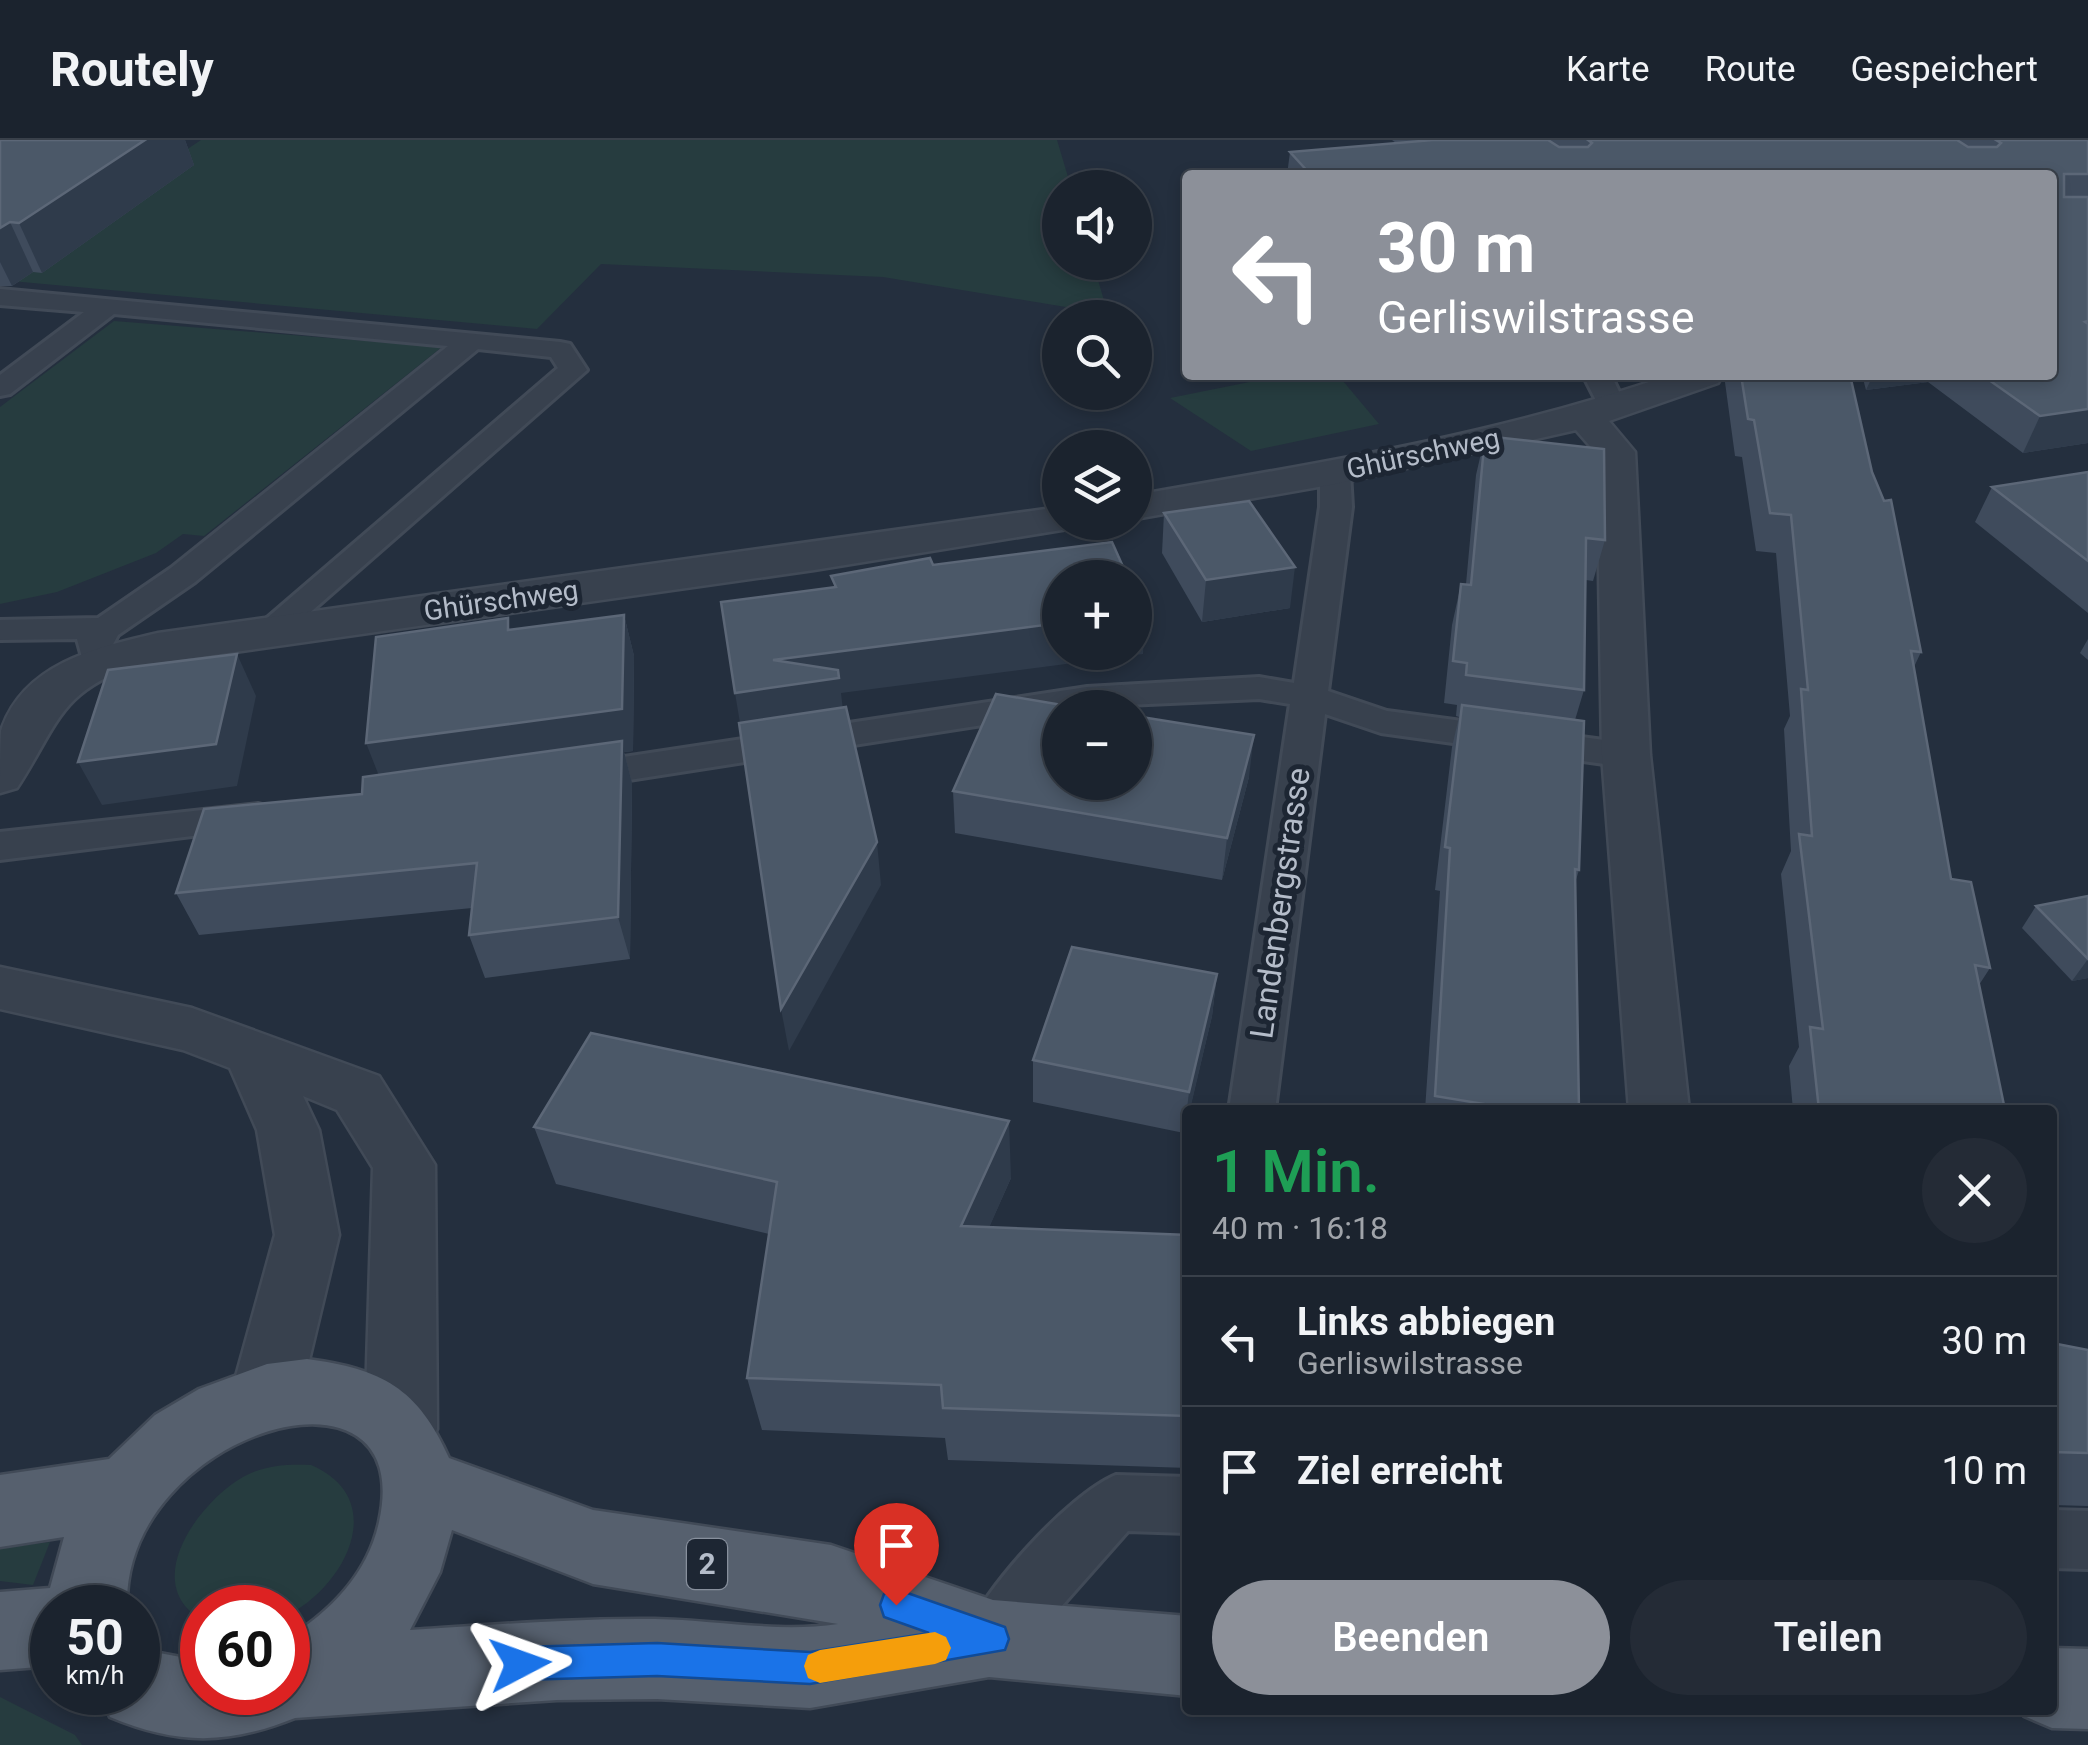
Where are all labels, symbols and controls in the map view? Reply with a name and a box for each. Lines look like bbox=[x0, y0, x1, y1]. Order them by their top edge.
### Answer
text: Routely bbox=[50, 41, 214, 98]
text: Karte bbox=[1566, 49, 1650, 90]
text: Route bbox=[1705, 49, 1795, 90]
text: Gespeichert bbox=[1850, 49, 2038, 90]
map controls bbox=[1042, 170, 1152, 800]
button: sound bbox=[1042, 170, 1152, 280]
text: 30 m bbox=[1377, 207, 1535, 289]
icon: left bbox=[1212, 210, 1342, 340]
text: Gerliswilstrasse bbox=[1377, 291, 1695, 344]
button: search bbox=[1042, 300, 1152, 410]
street label: Ghürschweg bbox=[1344, 421, 1503, 486]
button: layers bbox=[1042, 430, 1152, 540]
button: + bbox=[1042, 560, 1152, 670]
street label: Ghürschweg bbox=[422, 573, 580, 628]
button: − bbox=[1042, 690, 1152, 800]
street label: Landenbergstrasse bbox=[1242, 765, 1318, 1041]
text: 1 Min. bbox=[1212, 1136, 1380, 1207]
button: close bbox=[1922, 1138, 2027, 1243]
text: 40 m · 16:18 bbox=[1212, 1209, 1388, 1247]
text: Links abbiegen bbox=[1297, 1300, 1555, 1344]
icon: left bbox=[1212, 1314, 1267, 1369]
text: 30 m bbox=[1942, 1319, 2027, 1363]
text: Gerliswilstrasse bbox=[1297, 1344, 1523, 1382]
icon: arrive bbox=[1212, 1444, 1267, 1499]
text: Ziel erreicht bbox=[1297, 1449, 1503, 1493]
text: 10 m bbox=[1942, 1449, 2027, 1493]
pin bbox=[854, 1503, 939, 1606]
icon: arrive bbox=[869, 1518, 924, 1573]
road number: 2 bbox=[687, 1539, 727, 1589]
button: Beenden bbox=[1212, 1580, 1610, 1695]
button: Teilen bbox=[1630, 1580, 2027, 1695]
speed limit sign: 60 bbox=[180, 1585, 310, 1715]
text: 50 bbox=[66, 1609, 124, 1667]
position arrow bbox=[468, 1612, 572, 1716]
text: km/h bbox=[66, 1661, 124, 1690]

